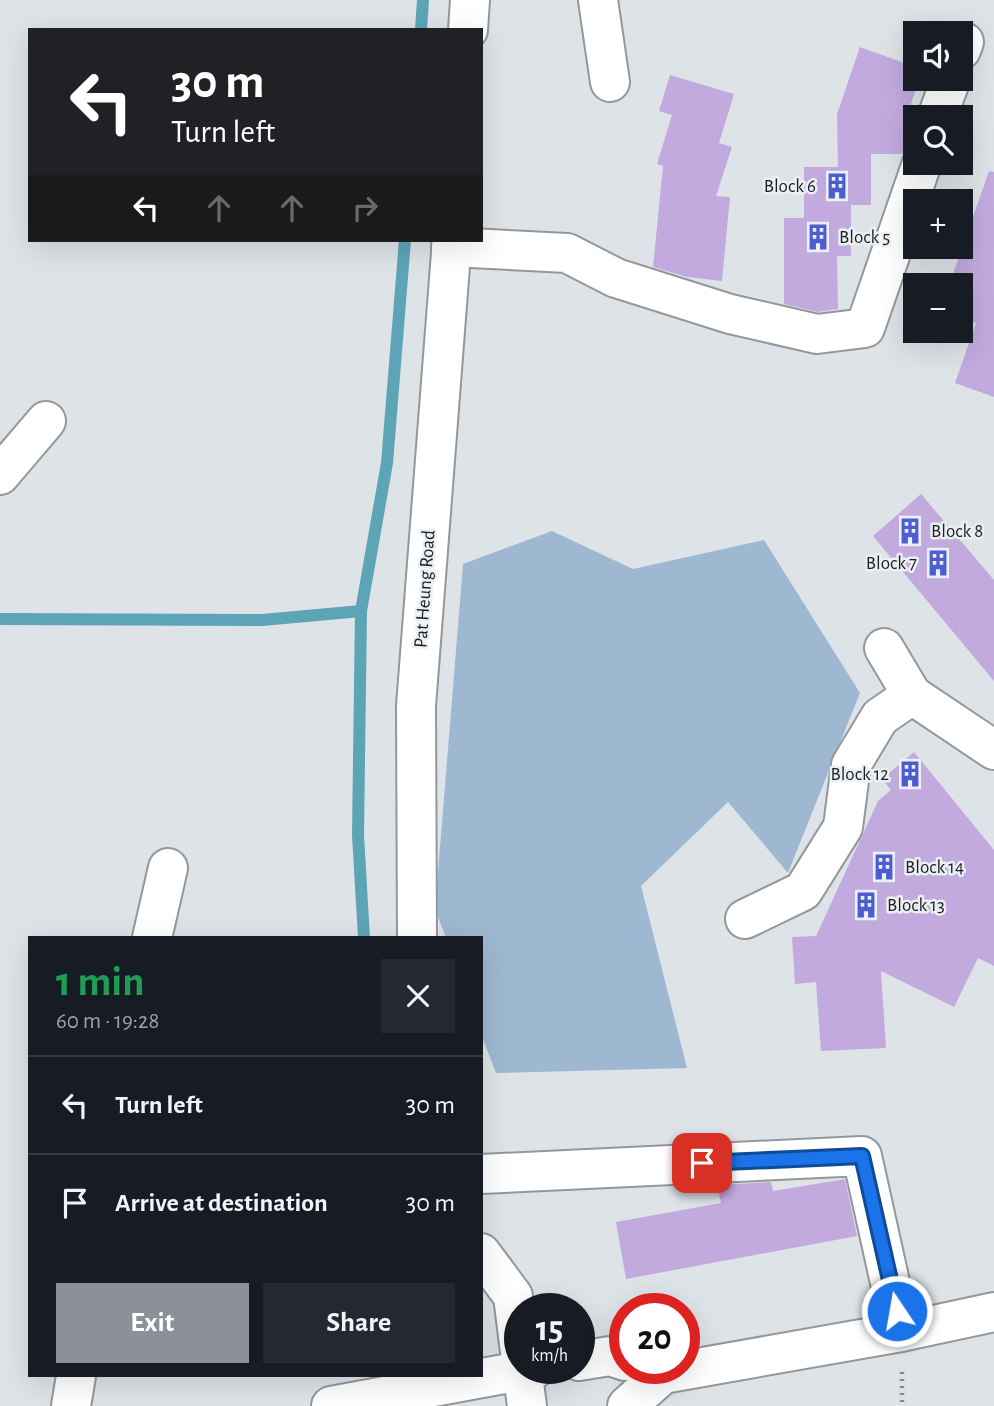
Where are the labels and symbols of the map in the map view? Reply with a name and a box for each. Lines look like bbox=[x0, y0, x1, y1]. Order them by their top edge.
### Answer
building icon: Block 6 bbox=[822, 171, 852, 201]
place label: Block 6 bbox=[764, 177, 816, 196]
building icon: Block 5 bbox=[803, 222, 833, 252]
place label: Block 5 bbox=[839, 228, 890, 247]
building icon: Block 8 bbox=[895, 516, 925, 546]
place label: Block 8 bbox=[931, 522, 983, 541]
street label: Pat Heung Road bbox=[411, 529, 439, 649]
building icon: Block 7 bbox=[923, 548, 953, 578]
place label: Block 7 bbox=[866, 554, 917, 573]
building icon: Block 12 bbox=[895, 759, 925, 789]
place label: Block 12 bbox=[830, 765, 889, 784]
building icon: Block 14 bbox=[869, 852, 899, 882]
place label: Block 14 bbox=[905, 858, 964, 877]
building icon: Block 13 bbox=[851, 890, 881, 920]
place label: Block 13 bbox=[887, 896, 945, 915]
pin bbox=[672, 1133, 732, 1193]
position arrow bbox=[860, 1274, 934, 1348]
speed limit sign: 20 bbox=[609, 1293, 700, 1384]

